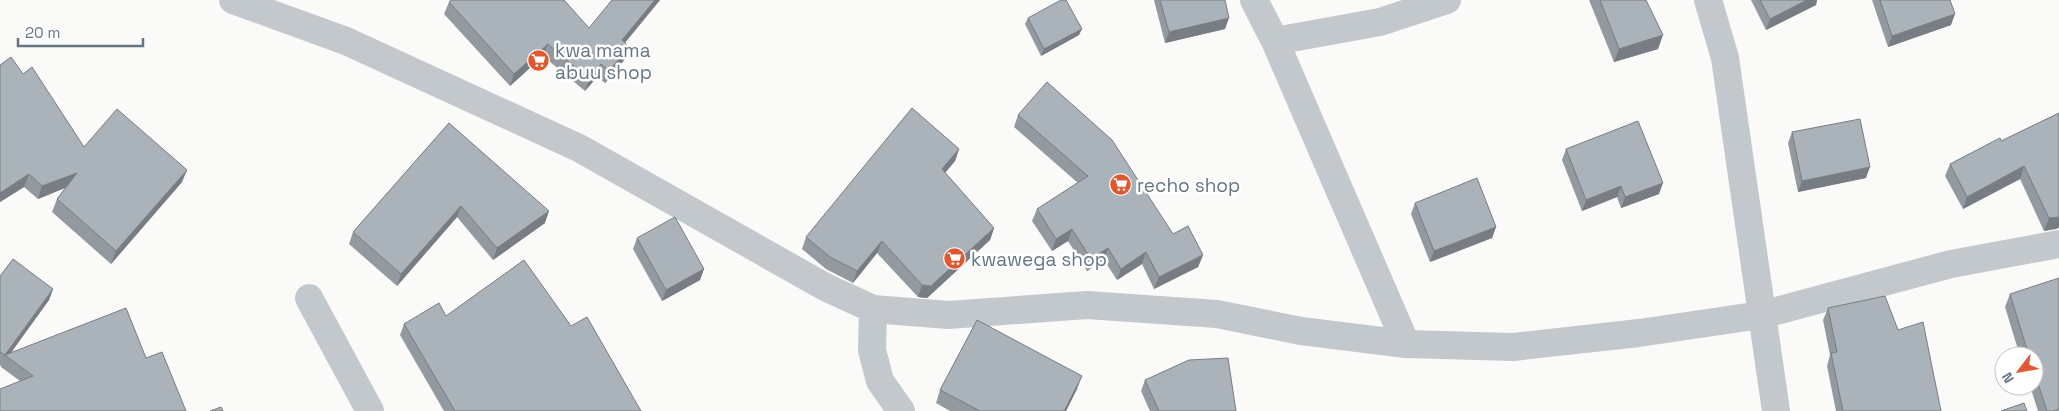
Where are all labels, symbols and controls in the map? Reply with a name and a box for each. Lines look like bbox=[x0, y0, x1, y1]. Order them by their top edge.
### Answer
scale bar bbox=[18, 15, 142, 47]
text: 20 m bbox=[25, 23, 60, 42]
place label: kwa mama abuu shop bbox=[555, 38, 652, 85]
supermarket icon: kwa mama abuu shop bbox=[527, 49, 551, 73]
supermarket icon: recho shop bbox=[1109, 173, 1133, 197]
place label: recho shop bbox=[1137, 173, 1240, 198]
supermarket icon: kwawega shop bbox=[943, 247, 967, 271]
place label: kwawega shop bbox=[971, 247, 1107, 272]
north arrow bbox=[1994, 346, 2044, 396]
text: N bbox=[1998, 369, 2018, 386]

